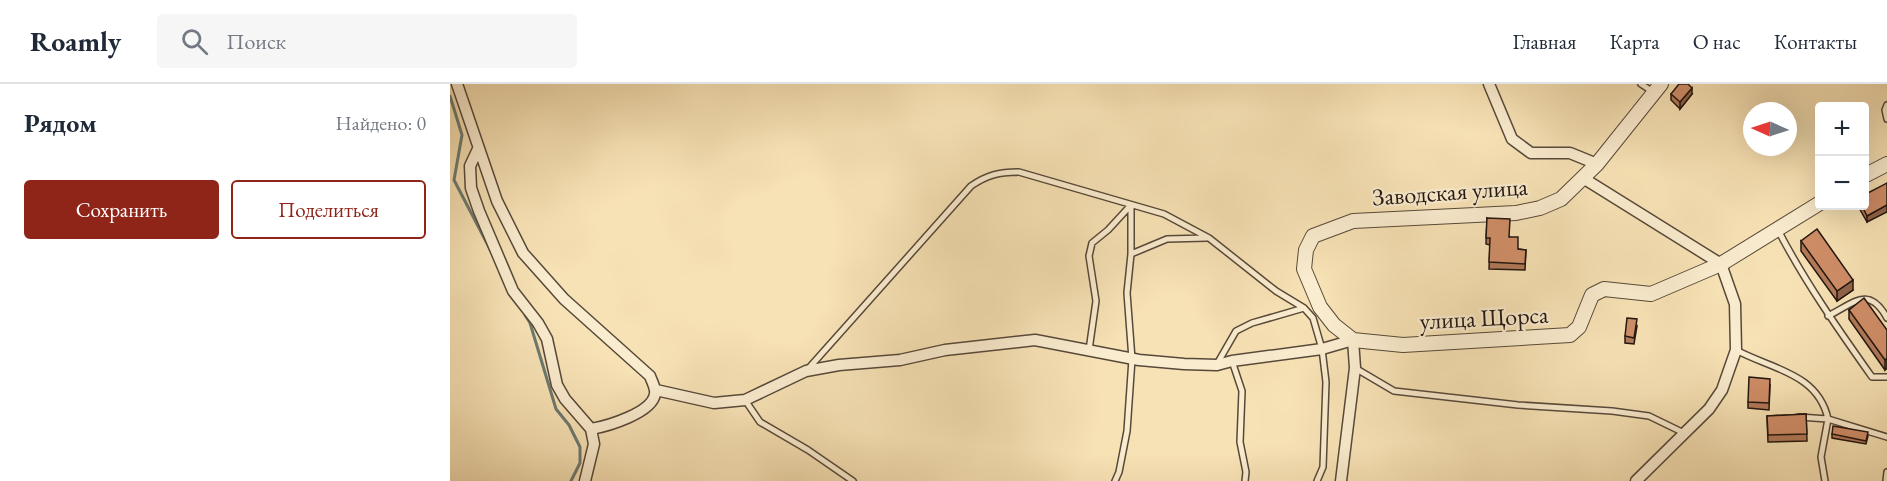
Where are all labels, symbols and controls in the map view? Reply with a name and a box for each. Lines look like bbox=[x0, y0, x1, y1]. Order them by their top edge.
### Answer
search box bbox=[157, 14, 577, 68]
text: Roamly bbox=[30, 23, 121, 59]
icon: search bbox=[178, 25, 211, 58]
text: Поиск bbox=[226, 27, 286, 56]
text: Главная bbox=[1512, 28, 1576, 55]
text: Карта bbox=[1609, 28, 1660, 55]
text: О нас bbox=[1693, 28, 1741, 55]
text: Контакты bbox=[1774, 28, 1857, 55]
north arrow bbox=[1743, 102, 1797, 156]
map controls bbox=[1815, 102, 1869, 210]
button: + bbox=[1815, 102, 1869, 156]
text: Рядом bbox=[24, 106, 97, 140]
text: Найдено: 0 bbox=[335, 110, 426, 136]
button: − bbox=[1815, 156, 1869, 210]
street label: Заводская улица bbox=[1371, 171, 1529, 212]
button: Сохранить bbox=[24, 180, 219, 239]
button: Поделиться bbox=[231, 180, 426, 239]
street label: улица Щорса bbox=[1419, 299, 1550, 336]

